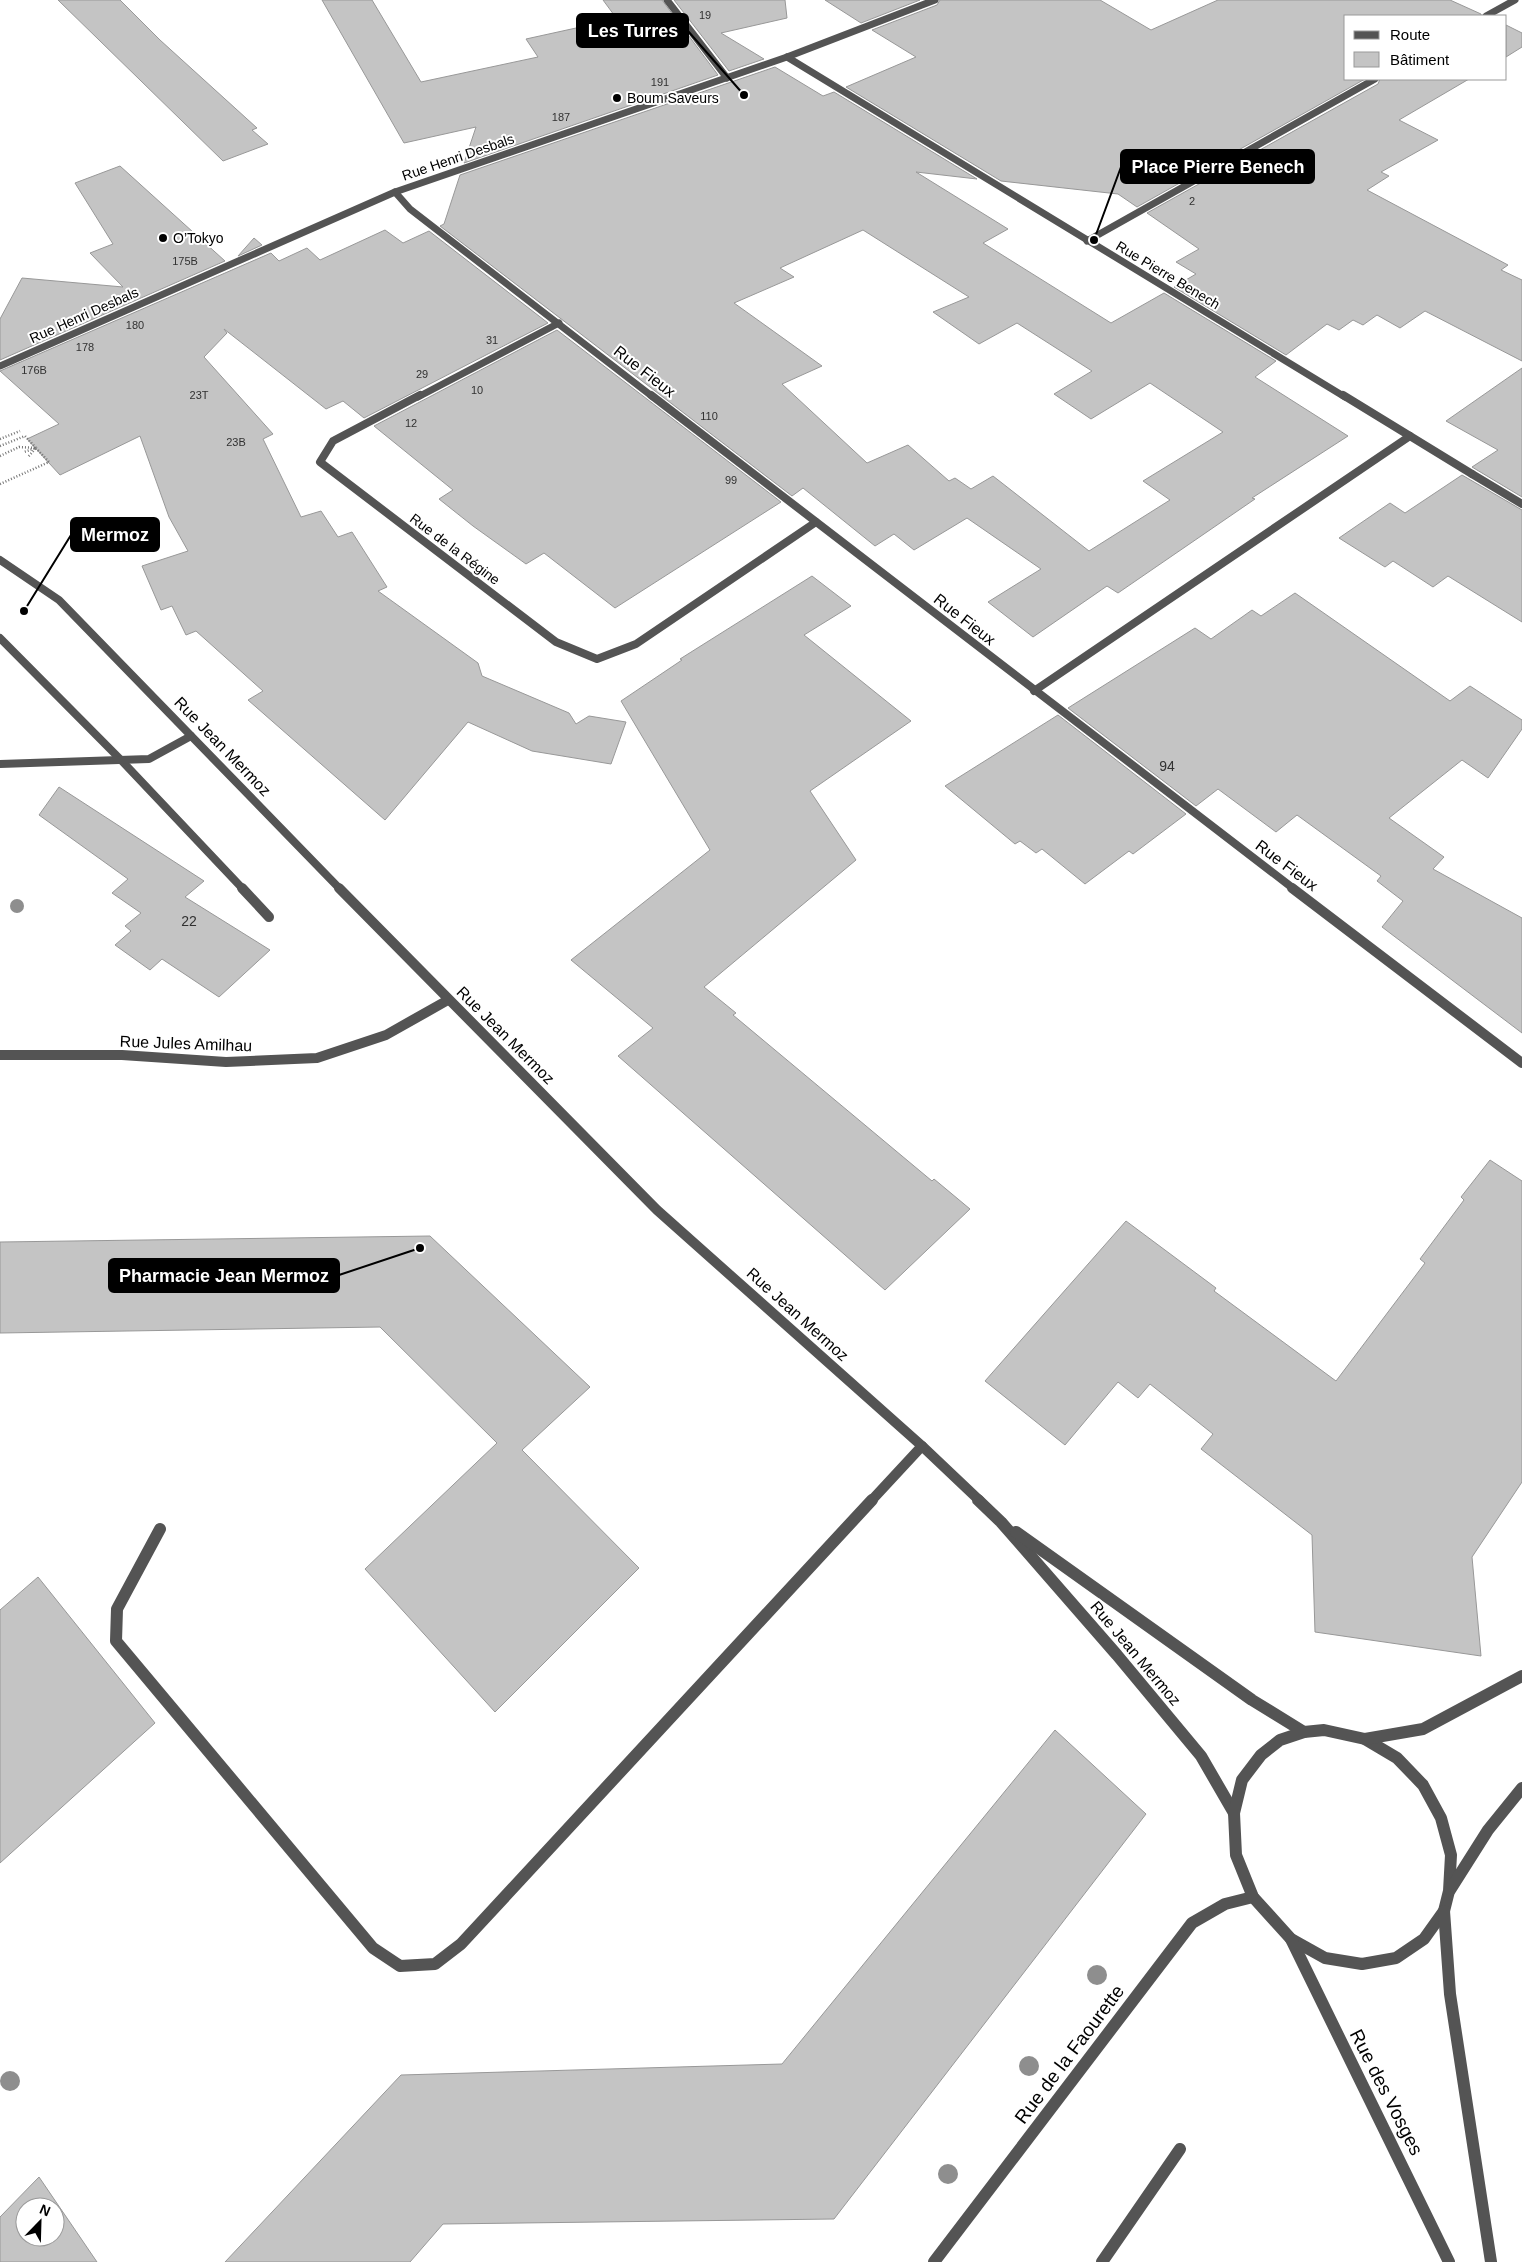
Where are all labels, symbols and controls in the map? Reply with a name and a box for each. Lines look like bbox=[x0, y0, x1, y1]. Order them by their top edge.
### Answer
house number: 19 bbox=[699, 9, 711, 21]
callout: Les Turres bbox=[577, 14, 688, 47]
legend bbox=[1344, 15, 1507, 80]
text: Les Turres bbox=[588, 21, 678, 41]
text: Route bbox=[1390, 26, 1430, 43]
text: Bâtiment bbox=[1390, 51, 1450, 68]
house number: 191 bbox=[651, 76, 669, 88]
place label: Boum Saveurs bbox=[627, 90, 719, 106]
marker: Boum Saveurs bbox=[611, 92, 623, 104]
house number: 187 bbox=[552, 111, 570, 123]
street label: Rue Henri Desbals bbox=[400, 130, 516, 184]
callout: Place Pierre Benech bbox=[1121, 150, 1314, 183]
text: Place Pierre Benech bbox=[1131, 157, 1305, 177]
house number: 2 bbox=[1189, 195, 1195, 207]
place label: O’Tokyo bbox=[173, 230, 224, 246]
marker: O’Tokyo bbox=[157, 232, 169, 244]
street label: Rue Pierre Benech bbox=[1113, 238, 1223, 312]
house number: 175B bbox=[172, 255, 198, 267]
street label: Rue Henri Desbals bbox=[27, 284, 141, 346]
house number: 180 bbox=[126, 319, 144, 331]
house number: 31 bbox=[486, 334, 498, 346]
house number: 178 bbox=[76, 341, 94, 353]
street label: Rue Fieux bbox=[611, 342, 679, 401]
house number: 176B bbox=[21, 364, 47, 376]
house number: 29 bbox=[416, 368, 428, 380]
house number: 10 bbox=[471, 384, 483, 396]
house number: 23T bbox=[190, 389, 209, 401]
house number: 110 bbox=[700, 410, 718, 422]
house number: 12 bbox=[405, 417, 417, 429]
house number: 23B bbox=[226, 436, 246, 448]
house number: 99 bbox=[725, 474, 737, 486]
street label: Rue de la Régine bbox=[407, 510, 503, 588]
callout: Mermoz bbox=[71, 518, 159, 551]
text: Mermoz bbox=[81, 525, 149, 545]
street label: Rue Fieux bbox=[931, 590, 999, 649]
street label: Rue Jean Mermoz bbox=[171, 693, 274, 799]
house number: 94 bbox=[1159, 758, 1175, 774]
street label: Rue Fieux bbox=[1252, 837, 1321, 894]
house number: 22 bbox=[181, 913, 197, 929]
street label: Rue Jean Mermoz bbox=[453, 983, 558, 1088]
street label: Rue Jules Amilhau bbox=[119, 1033, 252, 1054]
callout: Pharmacie Jean Mermoz bbox=[109, 1259, 339, 1292]
street label: Rue Jean Mermoz bbox=[743, 1264, 852, 1364]
text: Pharmacie Jean Mermoz bbox=[119, 1266, 329, 1286]
street label: Rue Jean Mermoz bbox=[1087, 1598, 1184, 1709]
street label: Rue de la Faourette bbox=[1010, 1981, 1128, 2128]
street label: Rue des Vosges bbox=[1346, 2026, 1427, 2159]
north arrow bbox=[15, 2197, 65, 2247]
text: N bbox=[37, 2201, 53, 2219]

